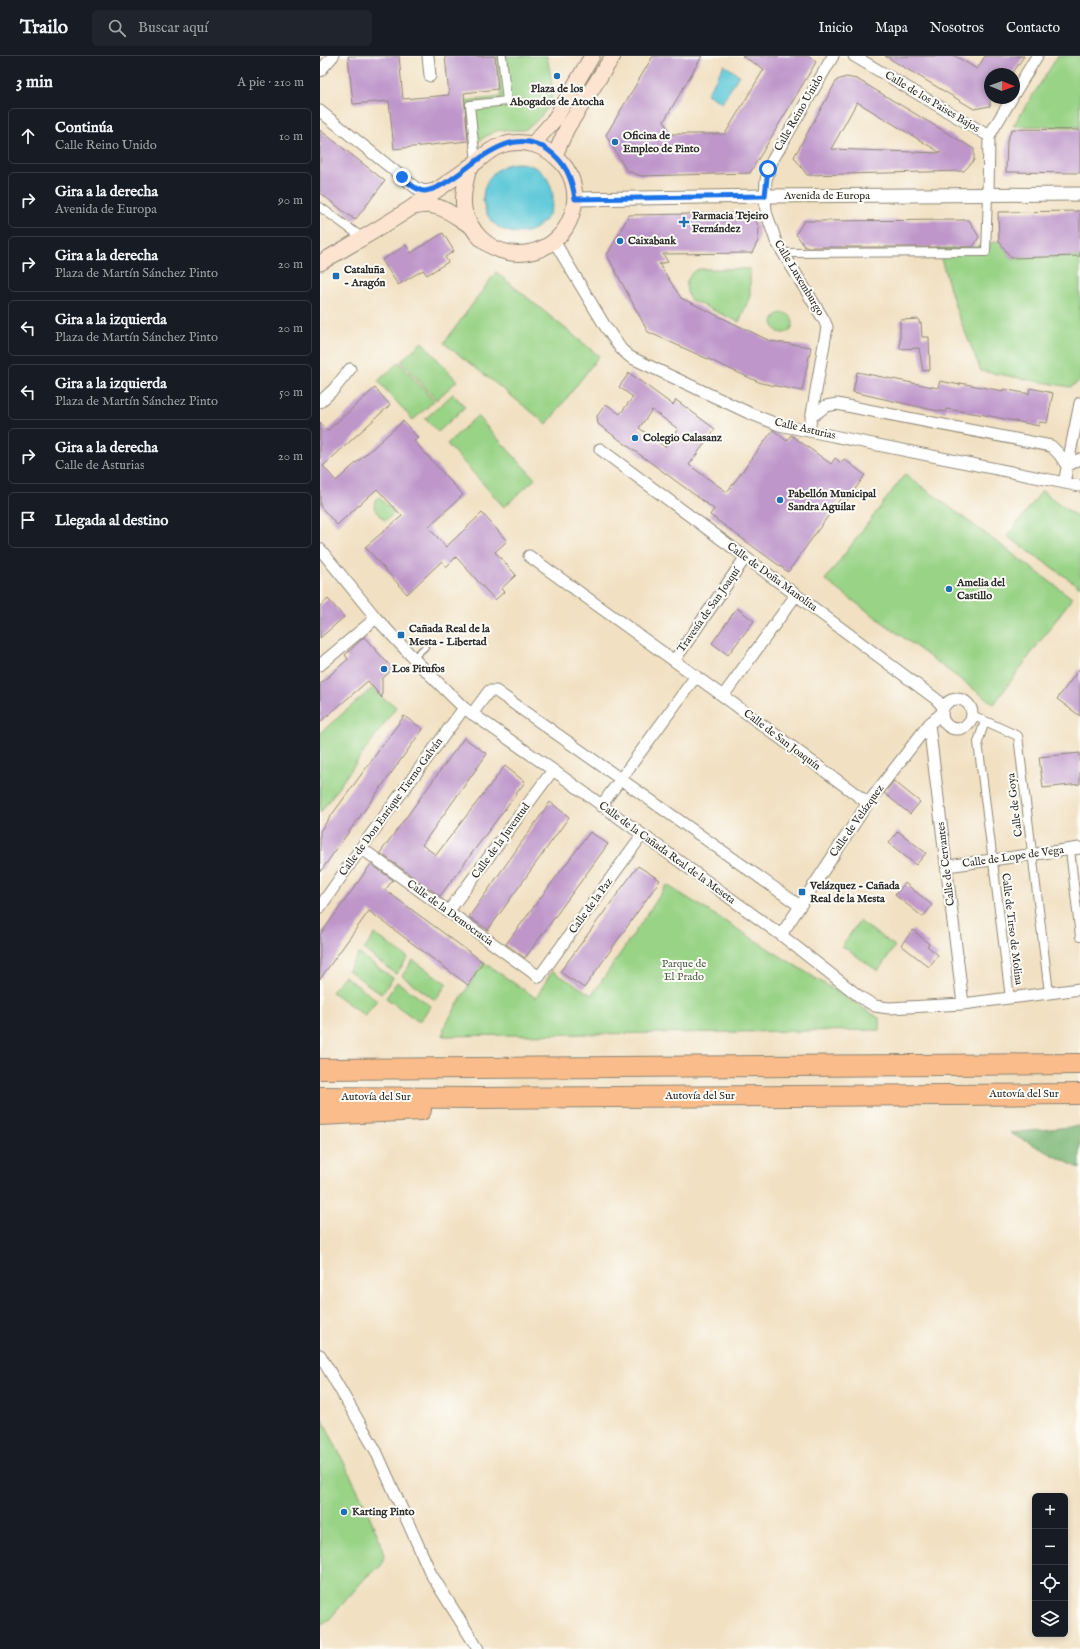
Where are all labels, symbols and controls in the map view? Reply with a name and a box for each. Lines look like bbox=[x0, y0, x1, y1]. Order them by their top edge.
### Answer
search box bbox=[92, 10, 372, 46]
text: Trailo bbox=[20, 16, 68, 40]
icon: search bbox=[106, 17, 128, 39]
text: Buscar aquí bbox=[138, 18, 208, 37]
text: Inicio bbox=[818, 19, 853, 37]
text: Mapa bbox=[875, 19, 908, 37]
text: Nosotros bbox=[930, 19, 984, 37]
text: Contacto bbox=[1006, 19, 1060, 37]
street label: Calle de los Paises Bajos bbox=[882, 68, 982, 136]
north arrow bbox=[984, 68, 1020, 104]
marker: Plaza de los Abogados de Atocha bbox=[552, 71, 562, 81]
text: 3 min bbox=[16, 72, 53, 93]
street label: Calle Reino Unido bbox=[771, 72, 827, 154]
text: A pie · 210 m bbox=[237, 74, 304, 91]
place label: Plaza de los Abogados de Atocha bbox=[509, 82, 604, 109]
text: Continúa bbox=[55, 118, 113, 137]
icon: ahead bbox=[17, 125, 39, 147]
text: 10 m bbox=[279, 128, 303, 145]
place label: Oficina de Empleo de Pinto bbox=[623, 129, 700, 156]
text: Calle Reino Unido bbox=[55, 137, 157, 154]
marker: Oficina de Empleo de Pinto bbox=[610, 137, 620, 147]
route start bbox=[759, 160, 777, 178]
route end bbox=[393, 168, 411, 186]
text: Gira a la derecha bbox=[55, 182, 158, 201]
icon: right bbox=[17, 189, 39, 211]
street label: Avenida de Europa bbox=[783, 189, 870, 203]
text: 90 m bbox=[278, 192, 303, 209]
text: Avenida de Europa bbox=[55, 201, 157, 218]
place label: Farmacia Tejeiro Fernández bbox=[692, 209, 768, 236]
marker: Farmacia Tejeiro Fernández bbox=[679, 217, 689, 227]
place label: Caixabank bbox=[628, 234, 677, 248]
marker: Caixabank bbox=[615, 236, 625, 246]
street label: Calle Luxemburgo bbox=[771, 238, 827, 318]
text: Gira a la derecha bbox=[55, 246, 158, 265]
icon: right bbox=[17, 253, 39, 275]
text: 20 m bbox=[278, 256, 303, 273]
place label: Cataluña - Aragón bbox=[344, 263, 386, 290]
text: Plaza de Martín Sánchez Pinto bbox=[55, 265, 218, 282]
marker: Cataluña - Aragón bbox=[331, 271, 341, 281]
text: Gira a la izquierda bbox=[55, 310, 167, 329]
icon: left bbox=[17, 317, 39, 339]
text: 20 m bbox=[278, 320, 303, 337]
text: Plaza de Martín Sánchez Pinto bbox=[55, 329, 218, 346]
text: Gira a la izquierda bbox=[55, 374, 167, 393]
icon: left bbox=[17, 381, 39, 403]
text: 50 m bbox=[279, 384, 303, 401]
text: Plaza de Martín Sánchez Pinto bbox=[55, 393, 218, 410]
street label: Calle Asturias bbox=[773, 415, 837, 443]
place label: Colegio Calasanz bbox=[643, 431, 723, 445]
marker: Colegio Calasanz bbox=[630, 433, 640, 443]
text: Gira a la derecha bbox=[55, 438, 158, 457]
icon: right bbox=[17, 445, 39, 467]
text: 20 m bbox=[278, 448, 303, 465]
text: Calle de Asturias bbox=[55, 457, 145, 474]
place label: Pabellón Municipal Sandra Aguilar bbox=[788, 487, 877, 514]
marker: Pabellón Municipal Sandra Aguilar bbox=[775, 495, 785, 505]
icon: arrive bbox=[17, 509, 39, 531]
text: Llegada al destino bbox=[55, 511, 168, 530]
street label: Calle de Doña Manolita bbox=[724, 539, 820, 615]
street label: Travesía de San Joaquí bbox=[674, 564, 744, 655]
place label: Amelia del Castillo bbox=[956, 576, 1006, 603]
marker: Amelia del Castillo bbox=[944, 584, 954, 594]
place label: Cañada Real de la Mesta - Libertad bbox=[409, 622, 490, 649]
marker: Cañada Real de la Mesta - Libertad bbox=[396, 630, 406, 640]
place label: Los Pitufos bbox=[391, 662, 445, 676]
marker: Los Pitufos bbox=[379, 664, 389, 674]
street label: Calle de San Joaquín bbox=[741, 706, 823, 774]
street label: Calle de Don Enrique Tierno Galván bbox=[336, 735, 446, 879]
street label: Calle de Goya bbox=[1004, 772, 1026, 838]
street label: Calle de Velázquez bbox=[827, 782, 887, 860]
street label: Calle de la Cañada Real de la Meseta bbox=[596, 799, 738, 907]
street label: Calle de la Juventud bbox=[469, 800, 533, 882]
street label: Calle de Cervantes bbox=[934, 821, 958, 907]
street label: Calle de Lope de Vega bbox=[961, 843, 1065, 871]
street label: Calle de Tirso de Molina bbox=[998, 872, 1026, 986]
street label: Calle de la Paz bbox=[566, 875, 616, 937]
street label: Calle de la Democracia bbox=[404, 877, 496, 949]
place label: Velázquez - Cañada Real de la Mesta bbox=[809, 879, 900, 906]
marker: Velázquez - Cañada Real de la Mesta bbox=[797, 887, 807, 897]
park label: Parque de El Prado bbox=[662, 957, 706, 984]
street label: Autovía del Sur bbox=[988, 1087, 1059, 1101]
street label: Autovía del Sur bbox=[664, 1089, 735, 1103]
street label: Autovía del Sur bbox=[340, 1090, 411, 1104]
map controls bbox=[1032, 1493, 1068, 1637]
button: + bbox=[1032, 1493, 1068, 1529]
place label: Karting Pinto bbox=[352, 1505, 415, 1519]
marker: Karting Pinto bbox=[339, 1507, 349, 1517]
button: − bbox=[1032, 1529, 1068, 1565]
button: locate bbox=[1032, 1565, 1068, 1601]
button: layers bbox=[1032, 1601, 1068, 1637]

